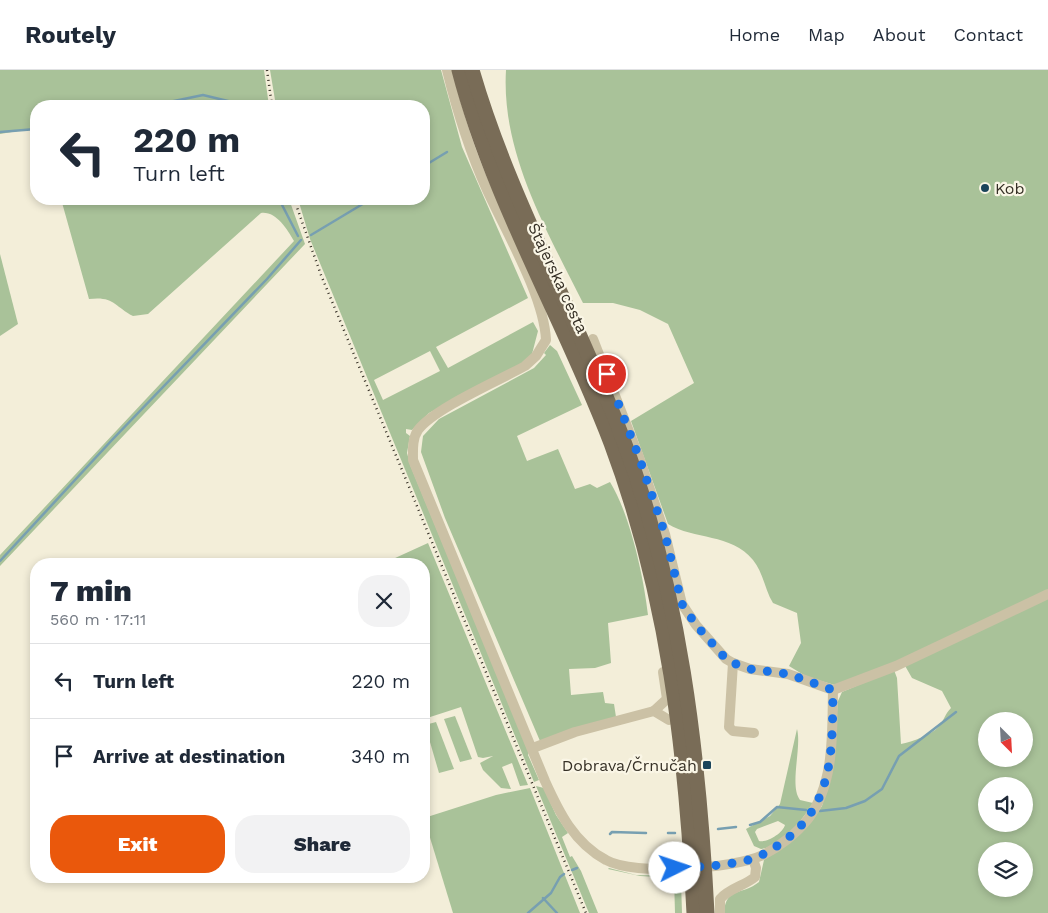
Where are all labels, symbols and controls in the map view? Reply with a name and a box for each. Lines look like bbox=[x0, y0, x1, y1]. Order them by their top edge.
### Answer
text: Routely bbox=[25, 21, 116, 49]
text: Home bbox=[729, 24, 780, 45]
text: Map bbox=[808, 24, 845, 45]
text: About bbox=[873, 24, 925, 45]
text: Contact bbox=[953, 24, 1023, 45]
text: 220 m bbox=[133, 119, 240, 161]
icon: left bbox=[50, 120, 115, 185]
text: Turn left bbox=[133, 161, 225, 186]
place label: Kob bbox=[995, 179, 1024, 198]
marker: Kob bbox=[979, 182, 991, 194]
street label: Štajerska cesta bbox=[524, 220, 592, 336]
pin bbox=[586, 353, 628, 395]
icon: arrive bbox=[593, 360, 621, 388]
text: 7 min bbox=[50, 573, 132, 608]
button: close bbox=[358, 575, 410, 627]
text: 560 m · 17:11 bbox=[50, 610, 146, 629]
icon: left bbox=[50, 667, 78, 695]
text: Turn left bbox=[93, 670, 174, 693]
text: 220 m bbox=[351, 670, 410, 693]
north arrow bbox=[978, 712, 1032, 768]
map controls bbox=[978, 712, 1033, 897]
icon: arrive bbox=[50, 742, 78, 770]
text: Arrive at destination bbox=[93, 745, 285, 768]
text: 340 m bbox=[351, 745, 410, 768]
place label: Dobrava/Črnučah bbox=[562, 756, 697, 775]
marker: Dobrava/Črnučah bbox=[701, 759, 713, 771]
button: sound bbox=[978, 777, 1033, 832]
button: Exit bbox=[50, 815, 225, 873]
button: Share bbox=[235, 815, 410, 873]
position arrow bbox=[648, 841, 700, 893]
button: layers bbox=[978, 842, 1033, 897]

